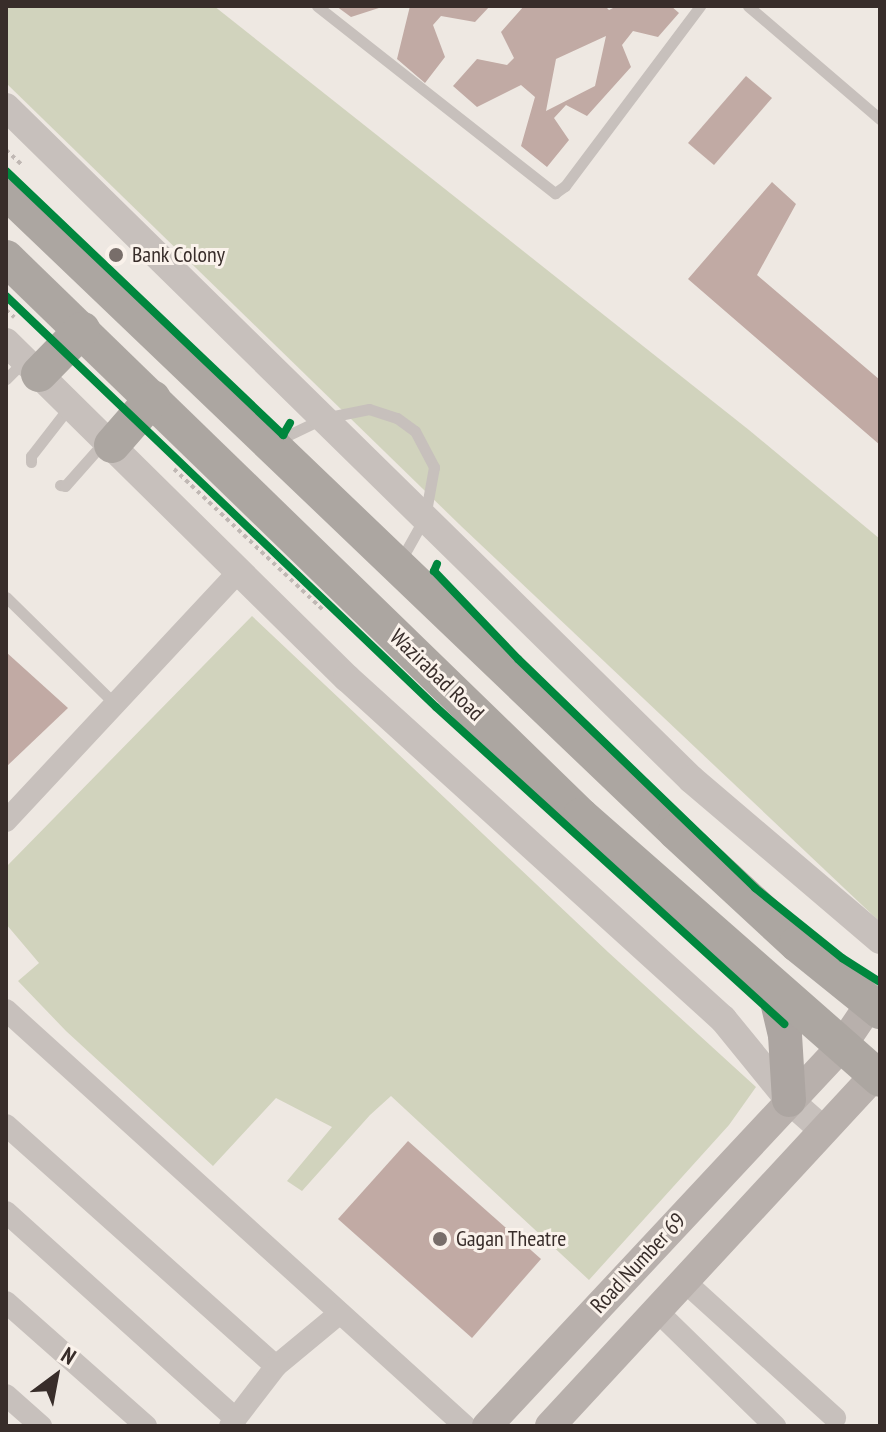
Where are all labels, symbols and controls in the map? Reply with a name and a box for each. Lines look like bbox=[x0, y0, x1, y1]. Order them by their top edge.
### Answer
place label: Bank Colony bbox=[132, 242, 226, 268]
marker: Bank Colony bbox=[107, 246, 125, 264]
street label: Wazirabad Road bbox=[385, 624, 489, 726]
street label: Road Number 69 bbox=[585, 1208, 691, 1318]
place label: Gagan Theatre bbox=[456, 1226, 567, 1252]
marker: Gagan Theatre bbox=[431, 1230, 449, 1248]
north arrow bbox=[16, 1336, 96, 1416]
text: N bbox=[56, 1341, 81, 1371]

